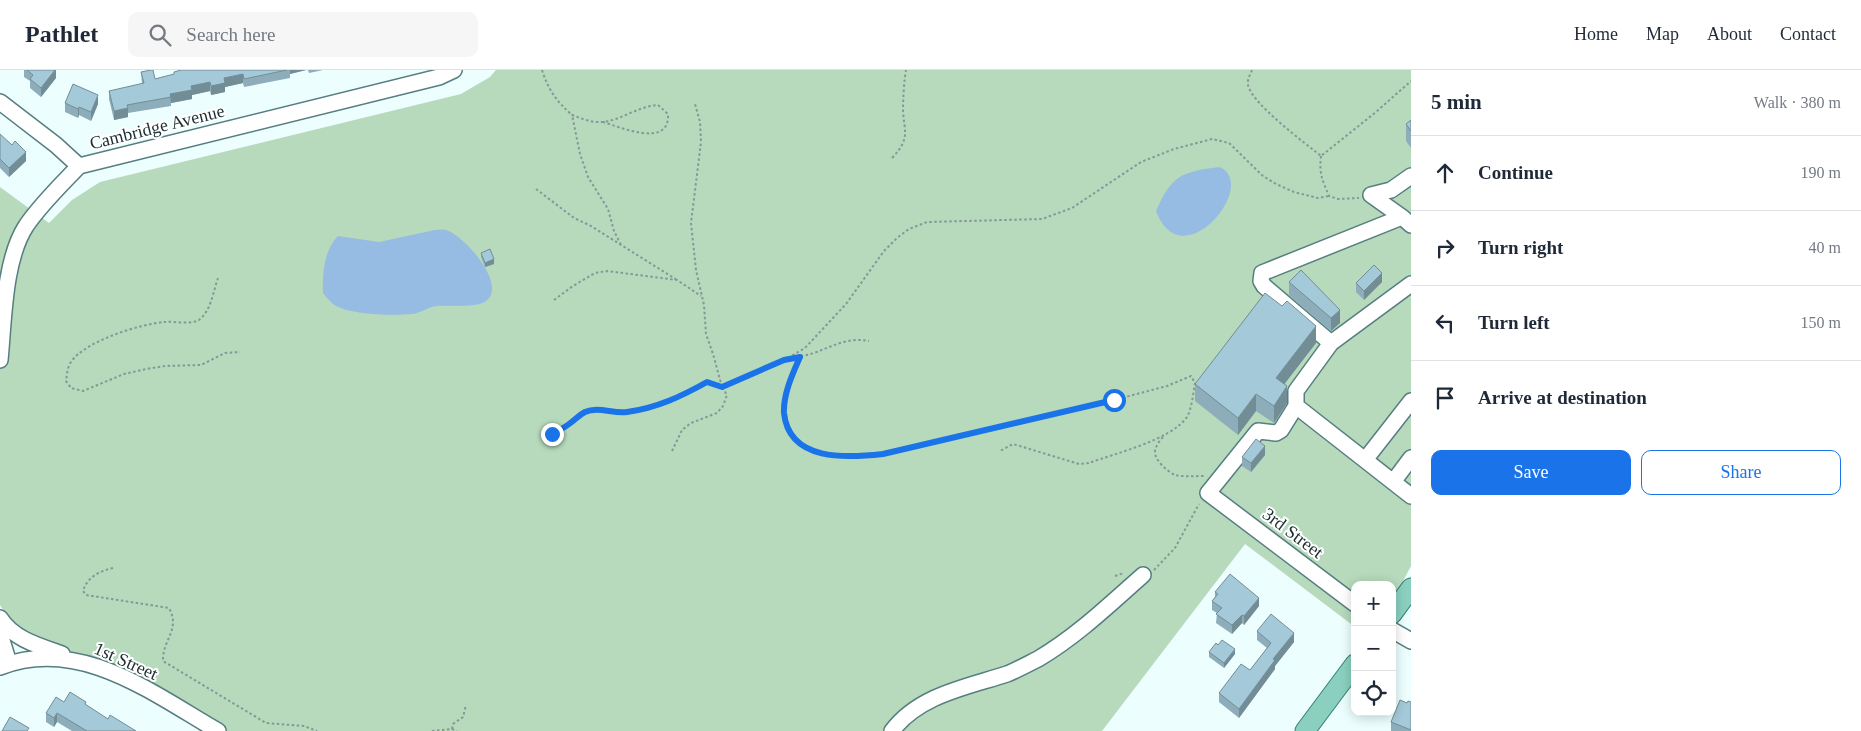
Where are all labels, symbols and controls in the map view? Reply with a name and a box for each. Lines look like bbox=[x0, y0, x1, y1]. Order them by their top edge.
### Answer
search box bbox=[128, 12, 478, 57]
text: Pathlet bbox=[25, 21, 98, 47]
icon: search bbox=[146, 21, 174, 49]
text: Search here bbox=[186, 24, 275, 45]
text: Home bbox=[1574, 24, 1618, 44]
text: Map bbox=[1646, 24, 1679, 44]
text: About bbox=[1707, 24, 1752, 44]
text: Contact bbox=[1780, 24, 1836, 44]
text: 5 min bbox=[1431, 90, 1482, 114]
text: Walk · 380 m bbox=[1754, 94, 1841, 111]
street label: Cambridge Avenue bbox=[88, 101, 226, 153]
icon: ahead bbox=[1431, 159, 1459, 187]
text: Continue bbox=[1478, 162, 1553, 183]
text: 190 m bbox=[1801, 164, 1841, 181]
icon: right bbox=[1431, 234, 1459, 262]
text: Turn right bbox=[1478, 237, 1563, 258]
text: 40 m bbox=[1809, 239, 1841, 256]
icon: left bbox=[1431, 309, 1459, 337]
text: Turn left bbox=[1478, 312, 1550, 333]
text: 150 m bbox=[1801, 314, 1841, 331]
icon: arrive bbox=[1431, 384, 1459, 412]
text: Arrive at destination bbox=[1478, 387, 1647, 408]
route start bbox=[1103, 389, 1126, 412]
route end bbox=[541, 423, 564, 446]
button: Save bbox=[1431, 450, 1631, 495]
button: Share bbox=[1641, 450, 1841, 495]
street label: 3rd Street bbox=[1259, 504, 1327, 562]
map controls bbox=[1351, 581, 1396, 716]
button: + bbox=[1351, 581, 1396, 626]
button: − bbox=[1351, 626, 1396, 671]
street label: 1st Street bbox=[91, 638, 161, 684]
button: locate bbox=[1351, 671, 1396, 716]

